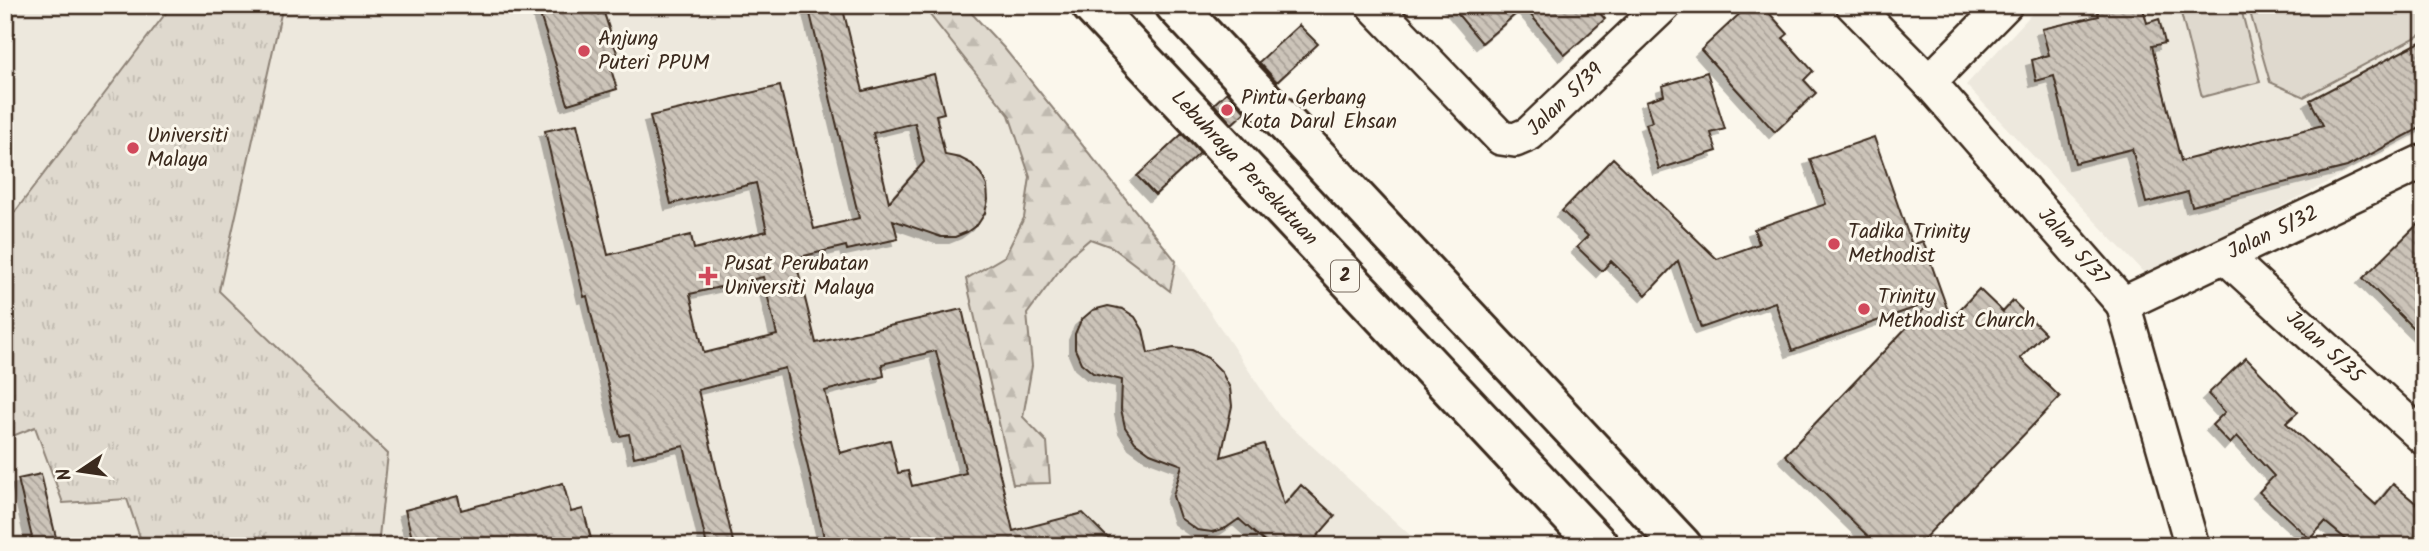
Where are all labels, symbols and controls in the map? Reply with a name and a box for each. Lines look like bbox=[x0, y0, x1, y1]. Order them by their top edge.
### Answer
place label: Anjung Puteri PPUM bbox=[598, 23, 710, 80]
marker: Anjung Puteri PPUM bbox=[576, 43, 592, 59]
street label: Jalan 5/39 bbox=[1519, 55, 1611, 144]
place label: Pintu Gerbang Kota Darul Ehsan bbox=[1241, 82, 1397, 139]
street label: Lebuhraya Persekutuan bbox=[1163, 83, 1326, 254]
marker: Pintu Gerbang Kota Darul Ehsan bbox=[1219, 102, 1235, 118]
place label: Universiti Malaya bbox=[147, 120, 229, 177]
marker: Universiti Malaya bbox=[125, 140, 141, 156]
street label: Jalan 5/32 bbox=[2222, 197, 2324, 269]
street label: Jalan 5/37 bbox=[2029, 200, 2117, 294]
place label: Tadika Trinity Methodist bbox=[1848, 216, 1970, 273]
marker: Tadika Trinity Methodist bbox=[1826, 236, 1842, 252]
place label: Pusat Perubatan Universiti Malaya bbox=[724, 248, 875, 305]
road number: 2 bbox=[1331, 260, 1359, 292]
marker: Pusat Perubatan Universiti Malaya bbox=[698, 266, 718, 286]
place label: Trinity Methodist Church bbox=[1878, 281, 2035, 338]
marker: Trinity Methodist Church bbox=[1856, 301, 1872, 317]
street label: Jalan 5/35 bbox=[2278, 302, 2373, 393]
north arrow bbox=[46, 435, 116, 505]
text: N bbox=[49, 465, 81, 484]

